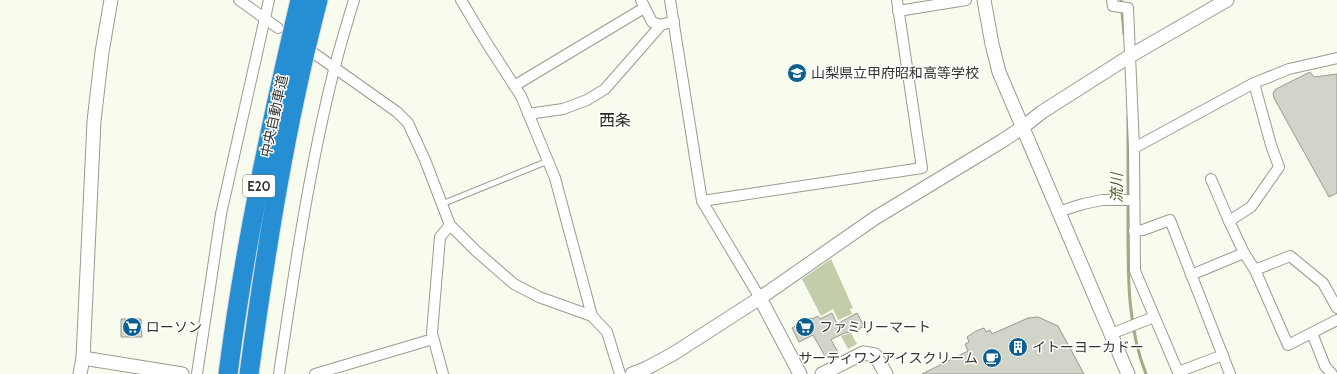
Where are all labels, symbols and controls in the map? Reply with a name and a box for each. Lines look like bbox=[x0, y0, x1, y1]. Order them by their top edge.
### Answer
school or university icon: 山梨県立甲府昭和高等学校 bbox=[786, 62, 808, 84]
place label: 山梨県立甲府昭和高等学校 bbox=[811, 64, 979, 82]
street label: 中央自動車道 bbox=[256, 73, 292, 159]
district label: 西条 bbox=[599, 111, 631, 130]
water label: 流川 bbox=[1108, 171, 1126, 203]
road number: E20 bbox=[243, 175, 275, 197]
supermarket icon: ローソン bbox=[121, 316, 143, 338]
supermarket icon: ファミリーマート bbox=[794, 316, 816, 338]
place label: ローソン bbox=[146, 318, 202, 336]
place label: ファミリーマート bbox=[819, 318, 931, 336]
building icon: イトーヨーカドー bbox=[1007, 336, 1029, 358]
place label: イトーヨーカドー bbox=[1032, 338, 1144, 356]
cafe icon: サーティワンアイスクリーム bbox=[981, 347, 1003, 369]
place label: サーティワンアイスクリーム bbox=[798, 349, 978, 367]

